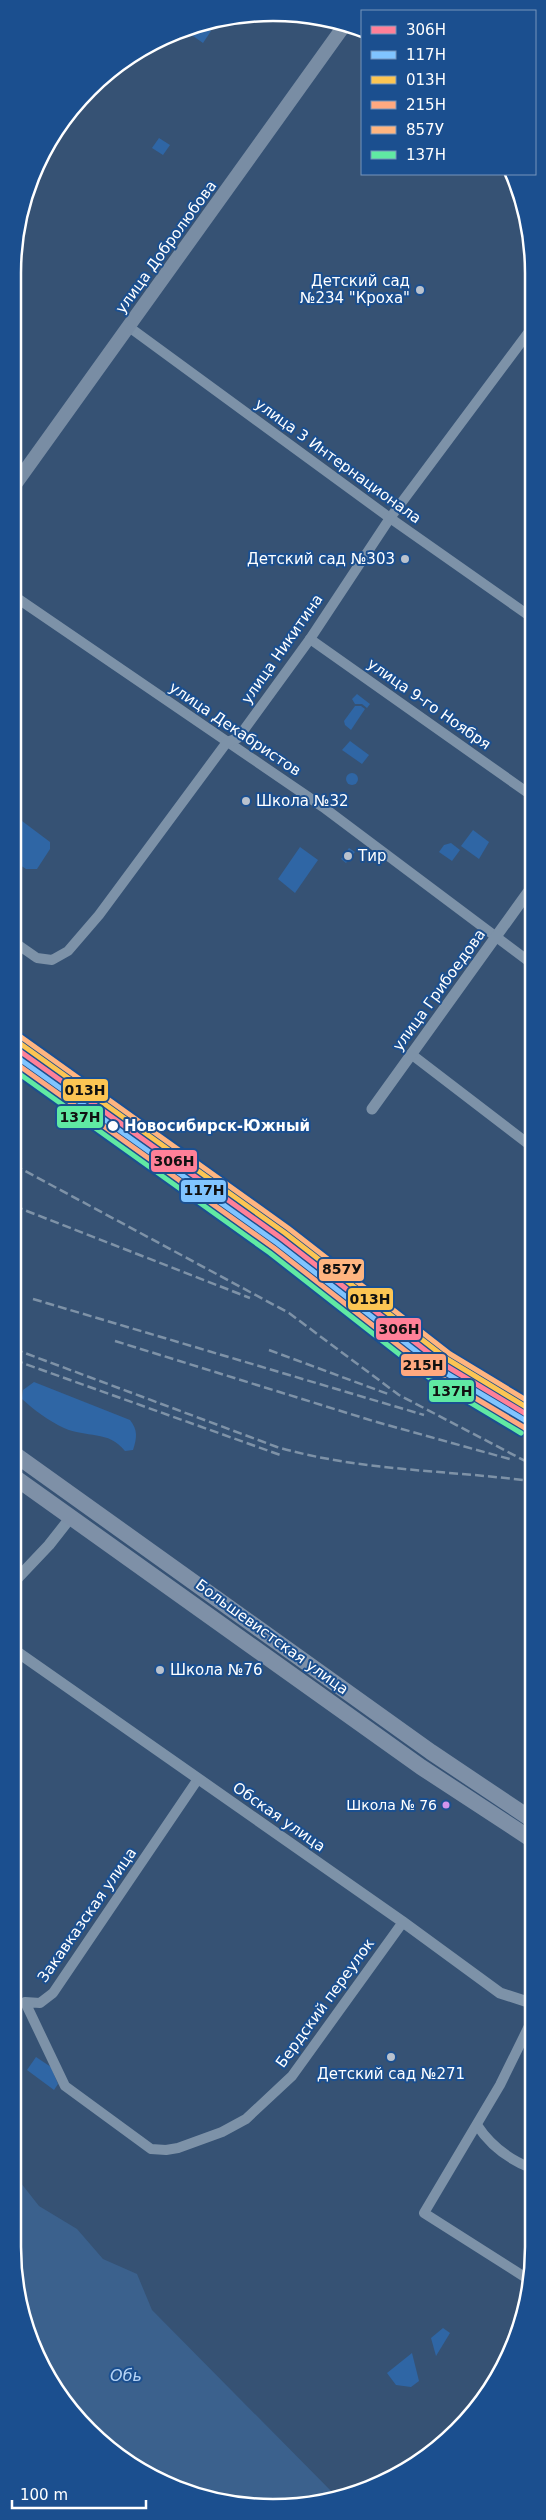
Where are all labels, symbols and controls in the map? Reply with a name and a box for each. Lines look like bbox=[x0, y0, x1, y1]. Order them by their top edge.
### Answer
legend bbox=[361, 10, 536, 175]
text: 306Н bbox=[406, 21, 446, 39]
text: 117Н bbox=[406, 46, 446, 64]
text: 013Н bbox=[406, 71, 446, 89]
text: 215Н bbox=[406, 96, 446, 114]
text: 857У bbox=[406, 121, 444, 139]
text: 137Н bbox=[406, 146, 446, 164]
street label: улица Добролюбова bbox=[112, 177, 220, 317]
place label: Детский сад №234 "Кроха" bbox=[300, 272, 410, 307]
marker: Детский сад №234 "Кроха" bbox=[414, 284, 426, 296]
street label: улица 3 Интернационала bbox=[251, 395, 425, 527]
place label: Детский сад №303 bbox=[247, 550, 395, 568]
marker: Детский сад №303 bbox=[399, 553, 411, 565]
street label: улица Никитина bbox=[237, 591, 327, 707]
street label: улица 9-го Ноября bbox=[364, 655, 494, 753]
street label: улица Декабристов bbox=[166, 678, 304, 780]
place label: Школа №32 bbox=[256, 792, 349, 810]
marker: Школа №32 bbox=[240, 795, 252, 807]
place label: Тир bbox=[357, 847, 386, 865]
marker: Тир bbox=[342, 850, 354, 862]
street label: улица Грибоедова bbox=[389, 926, 489, 1054]
line badge: 013Н bbox=[62, 1078, 109, 1102]
text: 013Н bbox=[65, 1082, 105, 1098]
line badge: 137Н bbox=[56, 1105, 104, 1129]
text: 137Н bbox=[60, 1109, 100, 1125]
place label: Новосибирск-Южный bbox=[124, 1117, 310, 1135]
marker: Новосибирск-Южный bbox=[106, 1119, 120, 1133]
line badge: 306Н bbox=[150, 1149, 198, 1173]
text: 306Н bbox=[154, 1153, 194, 1169]
line badge: 117Н bbox=[180, 1179, 227, 1203]
text: 117Н bbox=[184, 1182, 224, 1198]
line badge: 857У bbox=[318, 1258, 365, 1282]
text: 857У bbox=[322, 1261, 362, 1277]
line badge: 013Н bbox=[347, 1287, 394, 1311]
text: 013Н bbox=[350, 1291, 390, 1307]
line badge: 306Н bbox=[375, 1317, 422, 1341]
text: 306Н bbox=[379, 1321, 419, 1337]
line badge: 215Н bbox=[400, 1353, 447, 1377]
text: 215Н bbox=[403, 1357, 443, 1373]
line badge: 137Н bbox=[428, 1379, 475, 1403]
text: 137Н bbox=[432, 1383, 472, 1399]
street label: Большевистская улица bbox=[192, 1576, 352, 1698]
place label: Школа №76 bbox=[170, 1661, 263, 1679]
marker: Школа №76 bbox=[154, 1664, 166, 1676]
street label: Обская улица bbox=[229, 1778, 329, 1856]
place label: Школа № 76 bbox=[346, 1797, 437, 1813]
marker: Школа № 76 bbox=[441, 1800, 451, 1810]
street label: Закавказская улица bbox=[34, 1844, 140, 1986]
street label: Бердский переулок bbox=[272, 1935, 378, 2071]
marker: Детский сад №271 bbox=[385, 2051, 397, 2063]
place label: Детский сад №271 bbox=[317, 2065, 465, 2083]
water label: Обь bbox=[110, 2366, 142, 2385]
scale bar bbox=[12, 2478, 146, 2510]
text: 100 m bbox=[20, 2486, 68, 2504]

